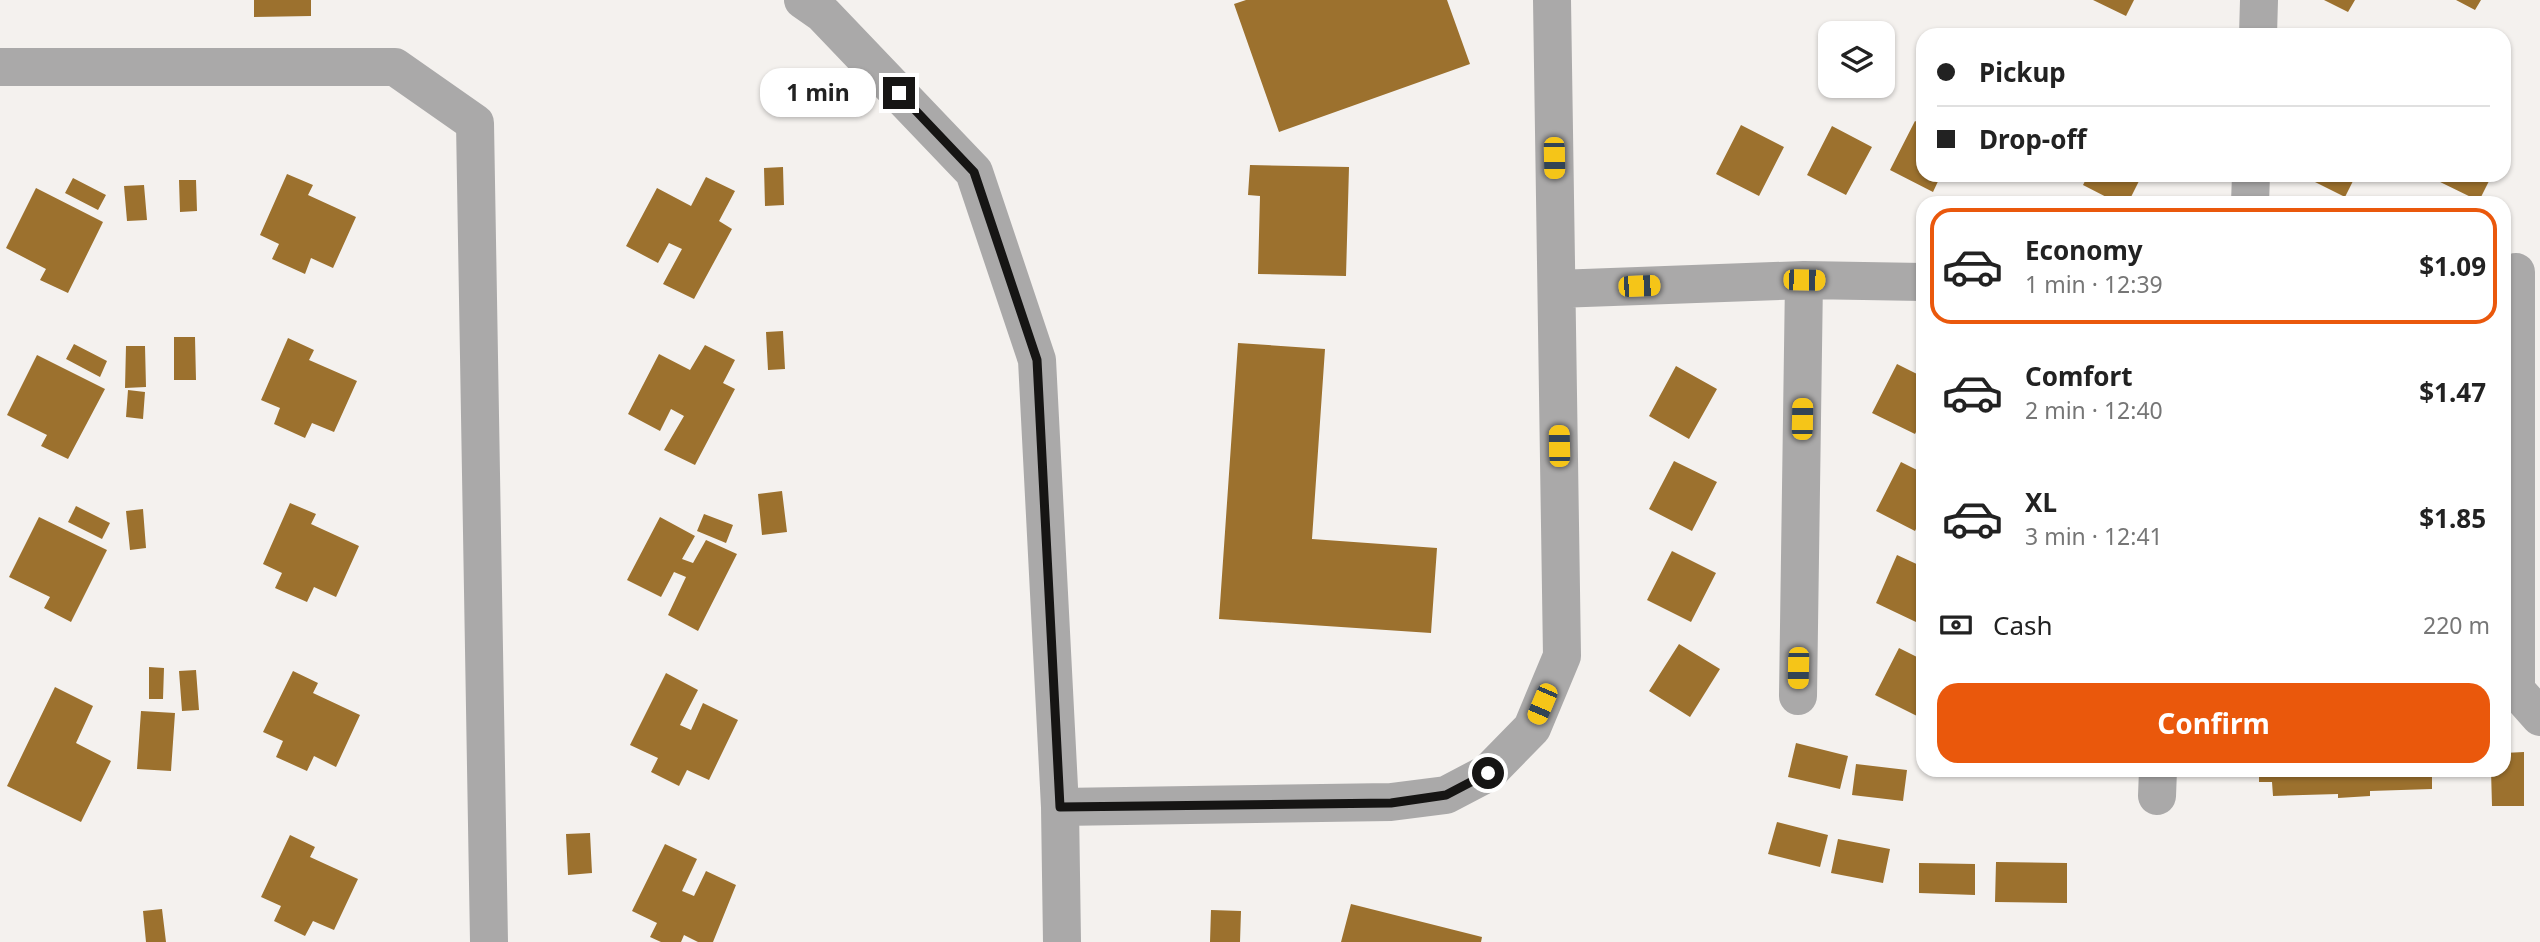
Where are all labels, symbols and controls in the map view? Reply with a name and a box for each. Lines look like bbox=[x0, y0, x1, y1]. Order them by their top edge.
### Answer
map controls bbox=[1818, 21, 1895, 98]
button: layers bbox=[1818, 21, 1895, 98]
text: Pickup bbox=[1979, 54, 2066, 90]
callout: 1 min bbox=[759, 68, 874, 118]
text: 1 min bbox=[786, 76, 850, 108]
route end bbox=[883, 77, 915, 109]
text: Drop-off bbox=[1979, 121, 2086, 157]
car bbox=[1544, 137, 1565, 179]
text: Economy bbox=[2025, 232, 2143, 268]
icon: car bbox=[1941, 235, 2004, 298]
text: $1.09 bbox=[2419, 248, 2486, 284]
text: 1 min · 12:39 bbox=[2025, 268, 2163, 300]
car bbox=[1783, 269, 1826, 291]
car bbox=[1618, 275, 1661, 297]
text: Comfort bbox=[2025, 358, 2133, 394]
icon: car bbox=[1941, 361, 2004, 424]
text: $1.47 bbox=[2419, 374, 2486, 410]
text: 2 min · 12:40 bbox=[2025, 394, 2163, 426]
car bbox=[1792, 398, 1813, 440]
car bbox=[1549, 425, 1570, 467]
text: XL bbox=[2025, 484, 2057, 520]
icon: car bbox=[1941, 487, 2004, 550]
text: $1.85 bbox=[2419, 500, 2486, 536]
text: 3 min · 12:41 bbox=[2025, 520, 2163, 552]
icon: cash bbox=[1937, 606, 1975, 644]
text: Cash bbox=[1993, 607, 2053, 643]
text: 220 m bbox=[2423, 609, 2490, 641]
car bbox=[1788, 647, 1809, 689]
car bbox=[1525, 681, 1560, 727]
button: Confirm bbox=[1937, 683, 2490, 763]
route start bbox=[1472, 757, 1504, 789]

